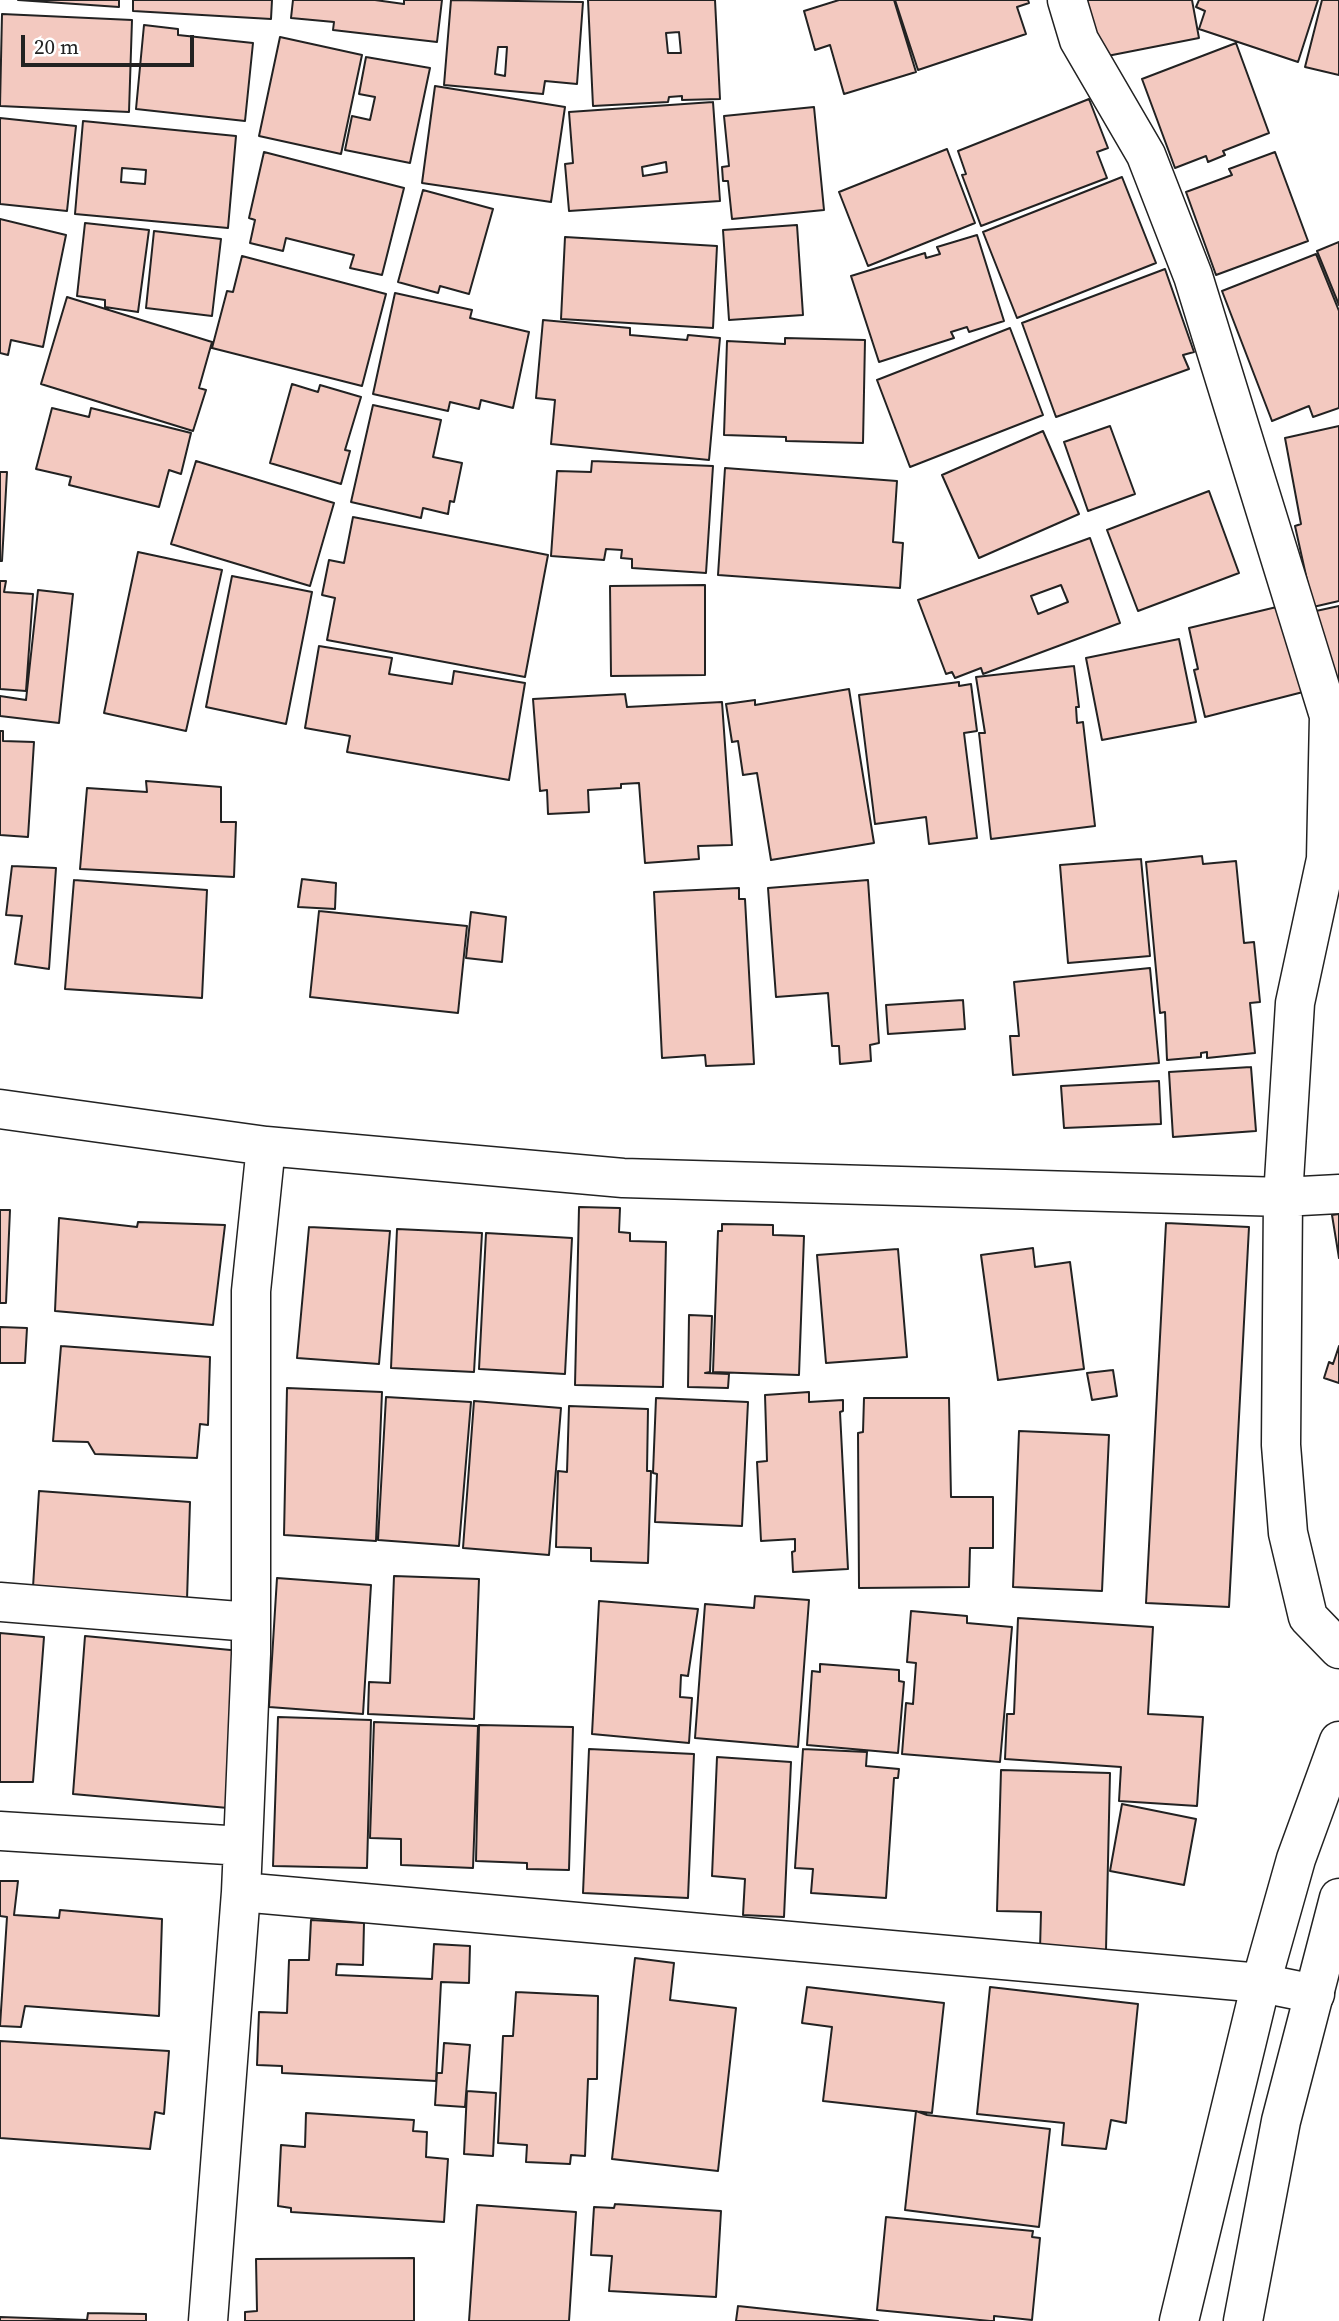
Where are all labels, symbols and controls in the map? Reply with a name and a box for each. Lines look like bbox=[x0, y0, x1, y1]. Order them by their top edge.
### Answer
scale bar bbox=[24, 21, 198, 65]
text: 20 m bbox=[34, 32, 79, 61]

